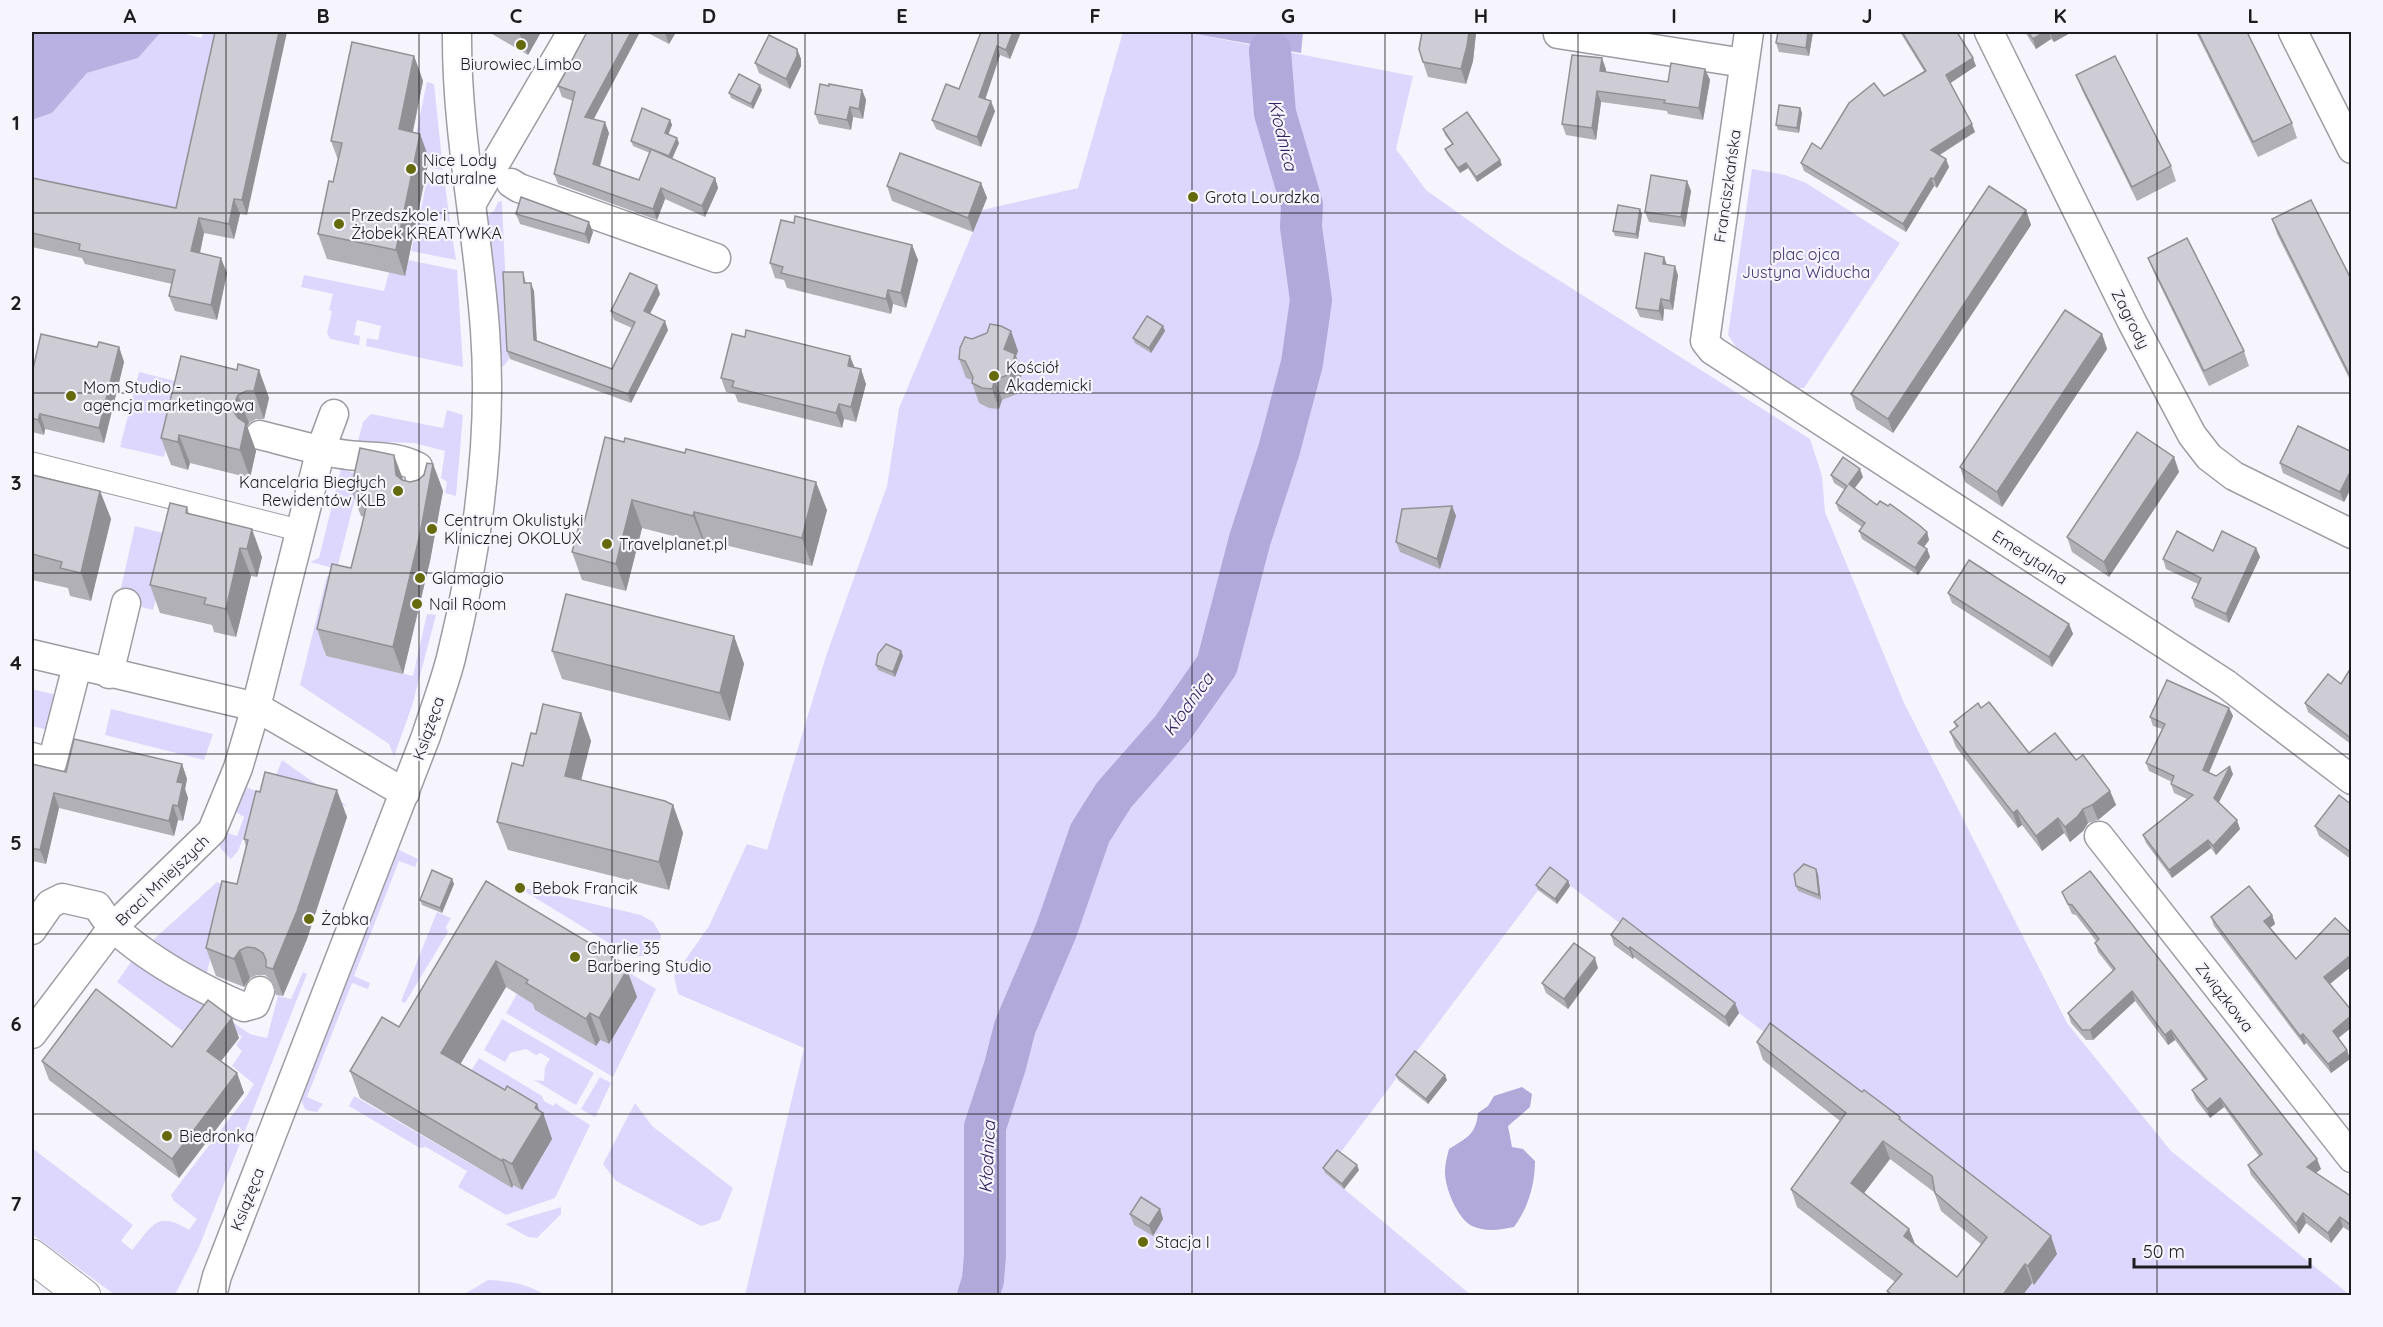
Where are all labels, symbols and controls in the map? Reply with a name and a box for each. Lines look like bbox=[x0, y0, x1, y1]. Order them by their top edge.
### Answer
text: A bbox=[124, 3, 137, 28]
text: B bbox=[316, 3, 330, 28]
text: C bbox=[510, 3, 523, 28]
text: D bbox=[702, 3, 716, 28]
text: E bbox=[896, 3, 908, 28]
text: F bbox=[1089, 3, 1101, 28]
text: G bbox=[1281, 3, 1295, 28]
text: H bbox=[1474, 3, 1488, 28]
text: I bbox=[1671, 3, 1677, 28]
text: J bbox=[1861, 3, 1873, 28]
text: K bbox=[2053, 3, 2067, 28]
text: L bbox=[2247, 3, 2259, 28]
marker: Biurowiec Limbo bbox=[514, 38, 528, 52]
place label: Biurowiec Limbo bbox=[460, 54, 582, 74]
water label: Kłodnica bbox=[1263, 97, 1303, 174]
text: 1 bbox=[12, 110, 20, 135]
street label: Franciszkańska bbox=[1709, 128, 1745, 244]
place label: Nice Lody Naturalne bbox=[423, 150, 497, 188]
marker: Nice Lody Naturalne bbox=[404, 162, 418, 176]
place label: Grota Lourdzka bbox=[1205, 187, 1320, 207]
marker: Grota Lourdzka bbox=[1186, 190, 1200, 204]
place label: Przedszkole i Żłobek KREATYWKA bbox=[351, 205, 502, 243]
marker: Przedszkole i Żłobek KREATYWKA bbox=[332, 217, 346, 231]
park label: plac ojca Justyna Widucha bbox=[1742, 244, 1870, 282]
street label: Zagrody bbox=[2108, 286, 2154, 352]
text: 2 bbox=[10, 290, 22, 315]
place label: Kościół Akademicki bbox=[1006, 357, 1092, 395]
marker: Kościół Akademicki bbox=[987, 369, 1001, 383]
place label: Mom Studio - agencja marketingowa bbox=[83, 377, 254, 415]
marker: Mom Studio - agencja marketingowa bbox=[64, 389, 78, 403]
text: 3 bbox=[11, 470, 21, 495]
place label: Kancelaria Biegłych Rewidentów KLB bbox=[239, 472, 386, 510]
marker: Kancelaria Biegłych Rewidentów KLB bbox=[391, 484, 405, 498]
place label: Centrum Okulistyki Klinicznej OKOLUX bbox=[444, 510, 583, 548]
marker: Centrum Okulistyki Klinicznej OKOLUX bbox=[425, 522, 439, 536]
street label: Emerytalna bbox=[1989, 525, 2071, 589]
place label: Travelplanet.pl bbox=[619, 534, 727, 554]
marker: Travelplanet.pl bbox=[600, 537, 614, 551]
place label: Glamagio bbox=[432, 568, 504, 588]
marker: Glamagio bbox=[413, 571, 427, 585]
place label: Nail Room bbox=[429, 594, 506, 614]
marker: Nail Room bbox=[410, 597, 424, 611]
text: 4 bbox=[10, 650, 22, 675]
water label: Kłodnica bbox=[1157, 667, 1219, 740]
street label: Książęca bbox=[408, 694, 448, 762]
text: 5 bbox=[10, 830, 22, 855]
street label: Braci Mniejszych bbox=[111, 830, 213, 930]
place label: Bebok Francik bbox=[532, 878, 638, 898]
marker: Bebok Francik bbox=[513, 881, 527, 895]
place label: Żabka bbox=[321, 909, 369, 929]
marker: Żabka bbox=[302, 912, 316, 926]
place label: Charlie 35 Barbering Studio bbox=[587, 938, 712, 976]
marker: Charlie 35 Barbering Studio bbox=[568, 950, 582, 964]
street label: Związkowa bbox=[2192, 958, 2258, 1036]
text: 6 bbox=[10, 1011, 22, 1036]
water label: Kłodnica bbox=[974, 1119, 1000, 1194]
place label: Biedronka bbox=[179, 1126, 255, 1146]
marker: Biedronka bbox=[160, 1129, 174, 1143]
street label: Książęca bbox=[226, 1165, 268, 1233]
text: 7 bbox=[11, 1191, 22, 1216]
scale bar bbox=[2134, 1231, 2310, 1269]
place label: Stacja I bbox=[1155, 1232, 1210, 1252]
marker: Stacja I bbox=[1136, 1235, 1150, 1249]
text: 50 m bbox=[2143, 1240, 2185, 1263]

